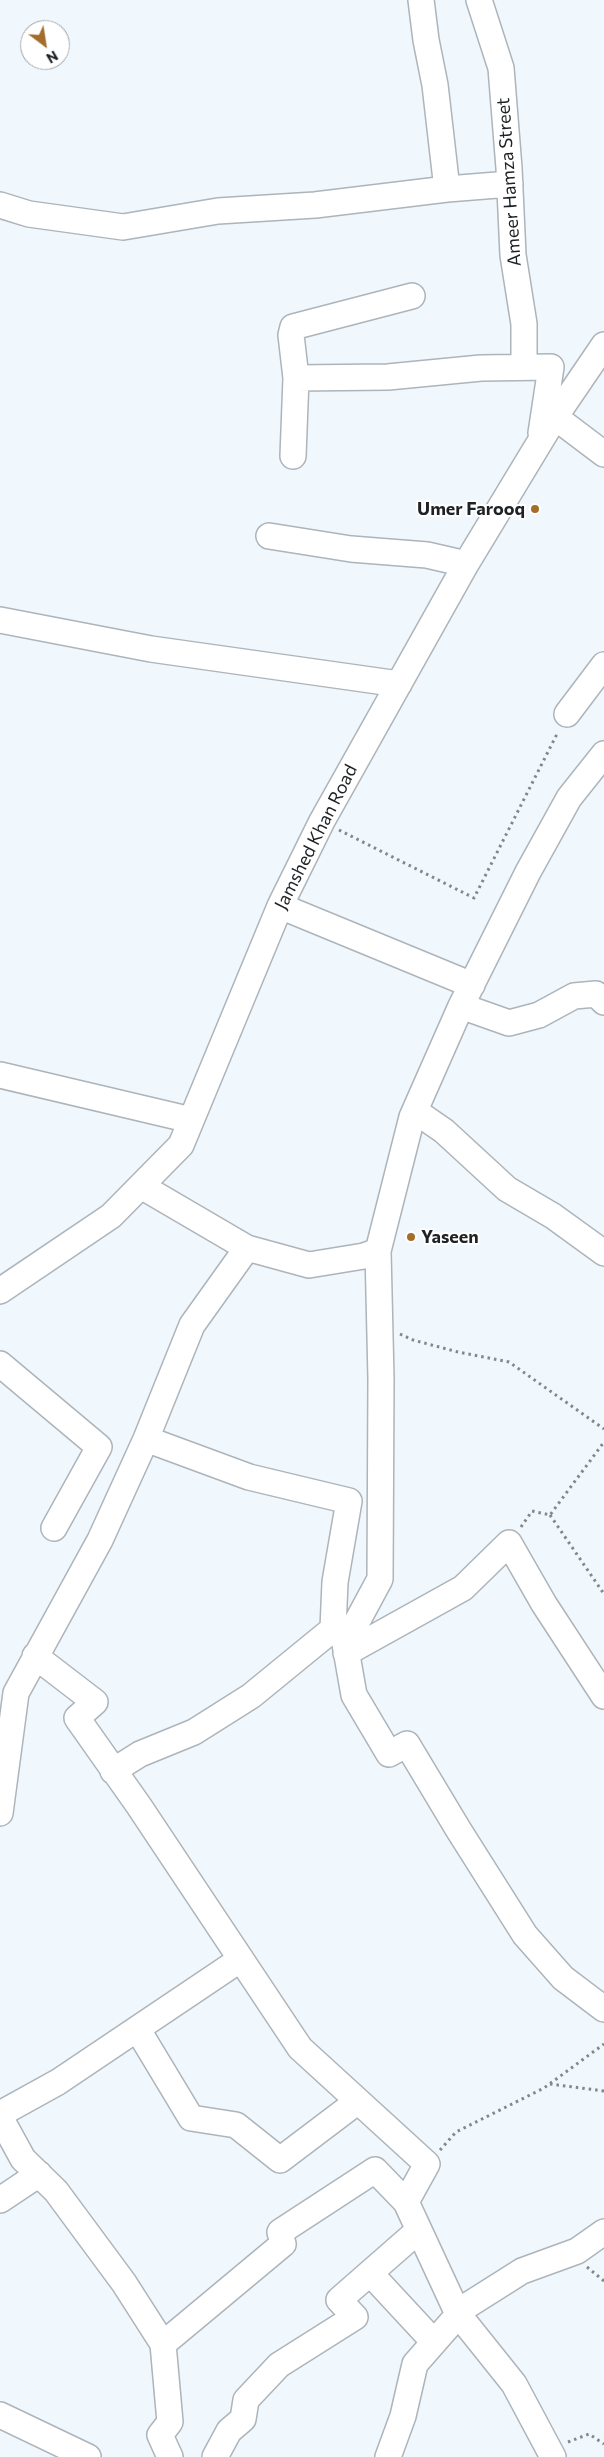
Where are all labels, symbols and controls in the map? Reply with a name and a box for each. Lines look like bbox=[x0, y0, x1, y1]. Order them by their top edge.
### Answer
north arrow bbox=[20, 20, 70, 70]
text: N bbox=[44, 47, 61, 67]
street label: Ameer Hamza Street bbox=[492, 97, 526, 267]
place label: Umer Farooq bbox=[417, 498, 525, 520]
marker: Umer Farooq bbox=[529, 503, 541, 515]
street label: Jamshed Khan Road bbox=[270, 761, 362, 913]
place label: Yaseen bbox=[421, 1226, 479, 1248]
marker: Yaseen bbox=[405, 1231, 417, 1243]

